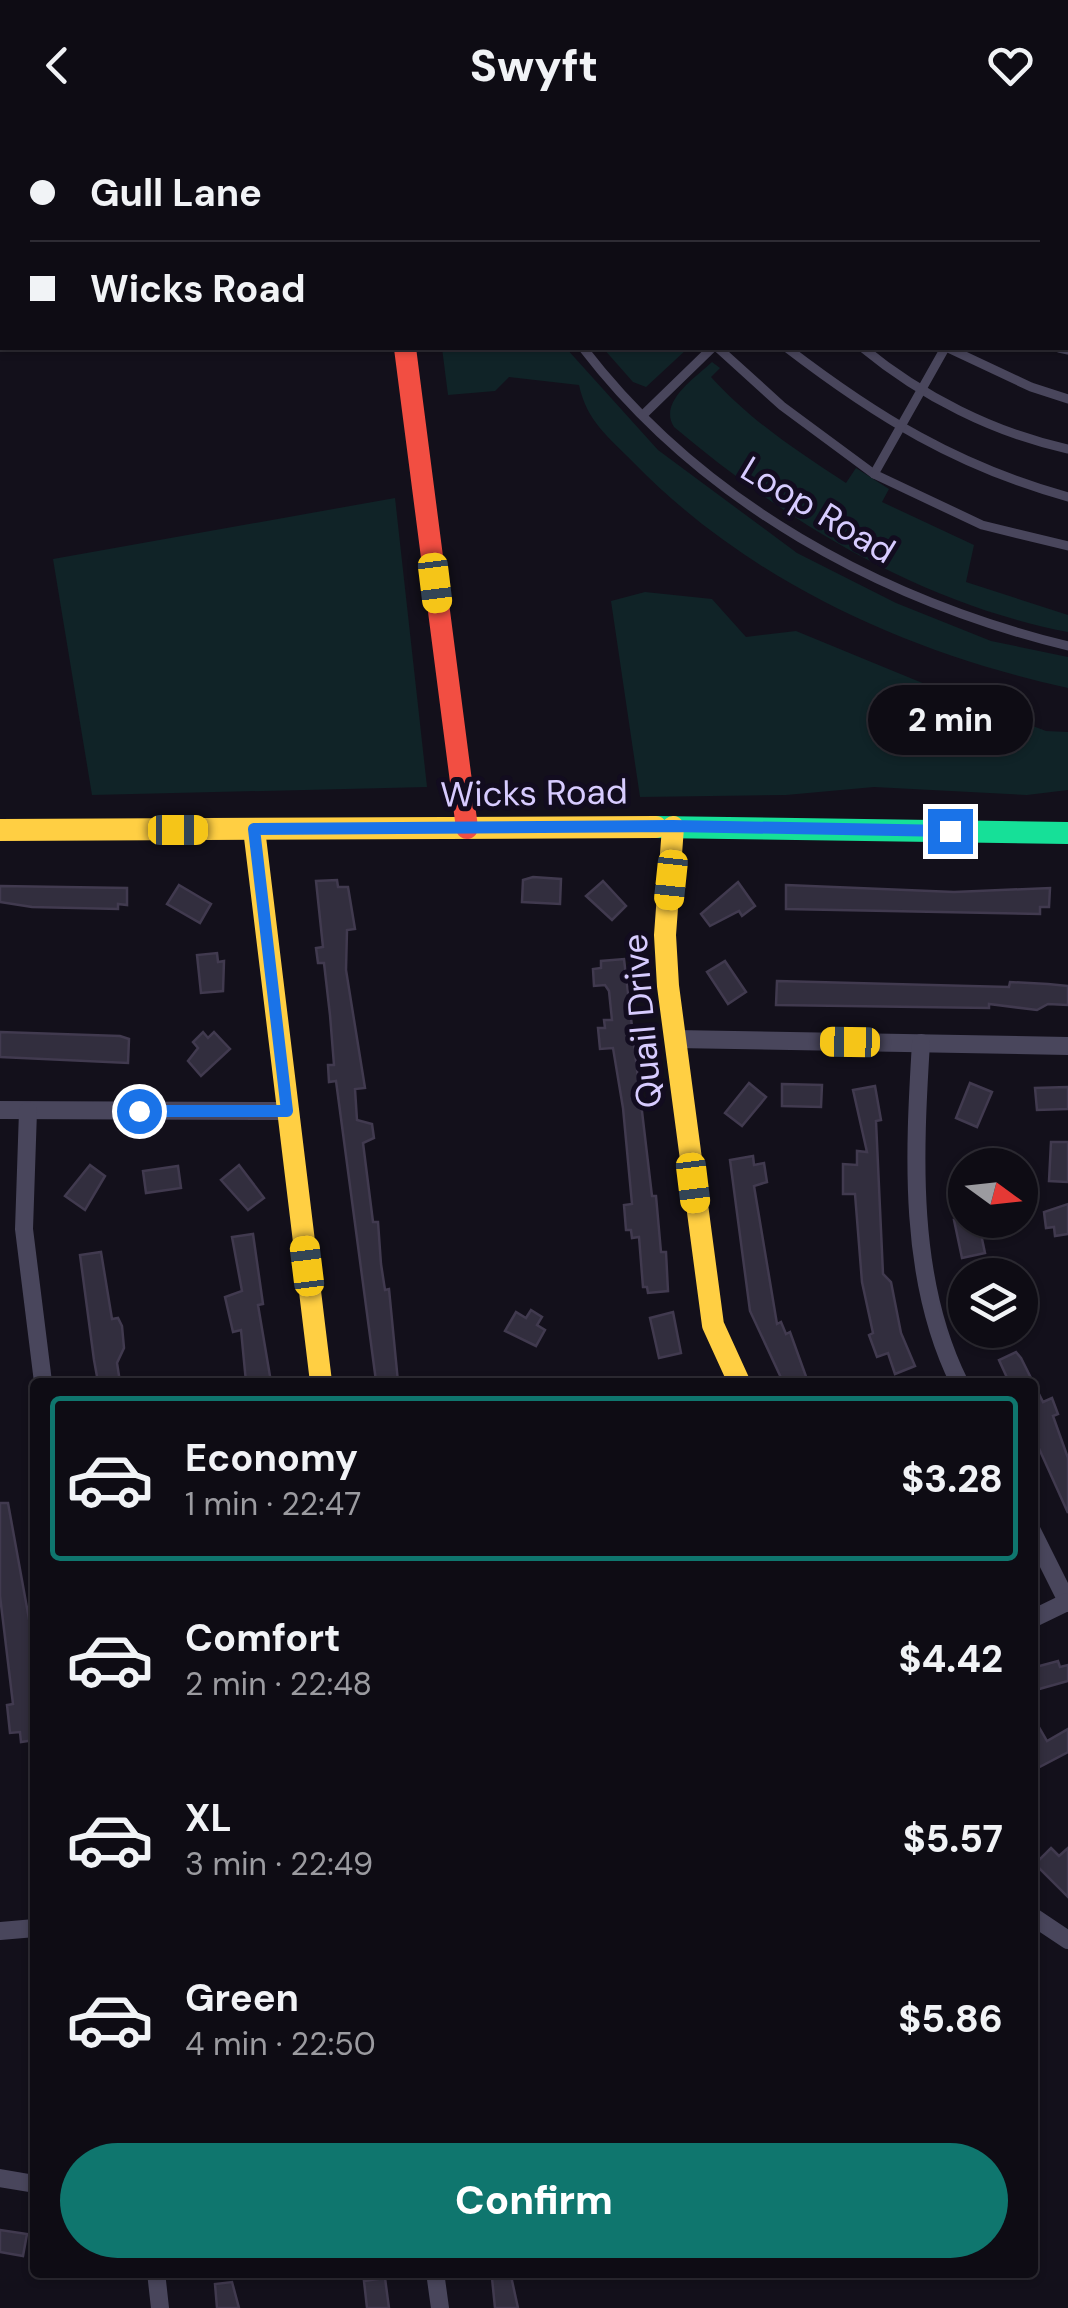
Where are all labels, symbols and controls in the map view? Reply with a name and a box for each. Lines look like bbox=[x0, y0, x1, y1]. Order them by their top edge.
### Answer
text: Swyft bbox=[470, 36, 598, 95]
icon: back bbox=[30, 38, 85, 93]
icon: heart bbox=[983, 38, 1038, 93]
text: Gull Lane bbox=[90, 168, 262, 218]
text: Wicks Road bbox=[90, 264, 306, 314]
street label: Loop Road bbox=[732, 446, 904, 574]
car bbox=[416, 551, 454, 615]
callout: 2 min bbox=[868, 686, 1032, 756]
text: 2 min bbox=[908, 699, 993, 741]
street label: Wicks Road bbox=[440, 768, 628, 818]
route end bbox=[928, 809, 973, 854]
car bbox=[148, 815, 208, 845]
car bbox=[653, 849, 689, 911]
street label: Quail Drive bbox=[611, 932, 673, 1110]
car bbox=[820, 1026, 880, 1058]
route start bbox=[117, 1089, 162, 1134]
north arrow bbox=[948, 1148, 1038, 1238]
map controls bbox=[948, 1148, 1038, 1348]
car bbox=[674, 1151, 712, 1215]
car bbox=[288, 1234, 326, 1298]
button: layers bbox=[948, 1258, 1038, 1348]
text: Economy bbox=[185, 1433, 358, 1483]
icon: car bbox=[65, 1434, 155, 1524]
text: $3.28 bbox=[901, 1454, 1003, 1504]
text: 1 min · 22:47 bbox=[185, 1483, 361, 1525]
text: Comfort bbox=[185, 1613, 341, 1663]
icon: car bbox=[65, 1614, 155, 1704]
text: $4.42 bbox=[898, 1634, 1003, 1684]
text: 2 min · 22:48 bbox=[185, 1663, 372, 1705]
text: XL bbox=[185, 1793, 232, 1843]
icon: car bbox=[65, 1794, 155, 1884]
text: $5.57 bbox=[903, 1814, 1003, 1864]
text: 3 min · 22:49 bbox=[185, 1843, 373, 1885]
text: Green bbox=[185, 1973, 299, 2023]
icon: car bbox=[65, 1974, 155, 2064]
text: $5.86 bbox=[898, 1994, 1003, 2044]
text: 4 min · 22:50 bbox=[185, 2023, 376, 2065]
button: Confirm bbox=[60, 2143, 1008, 2258]

